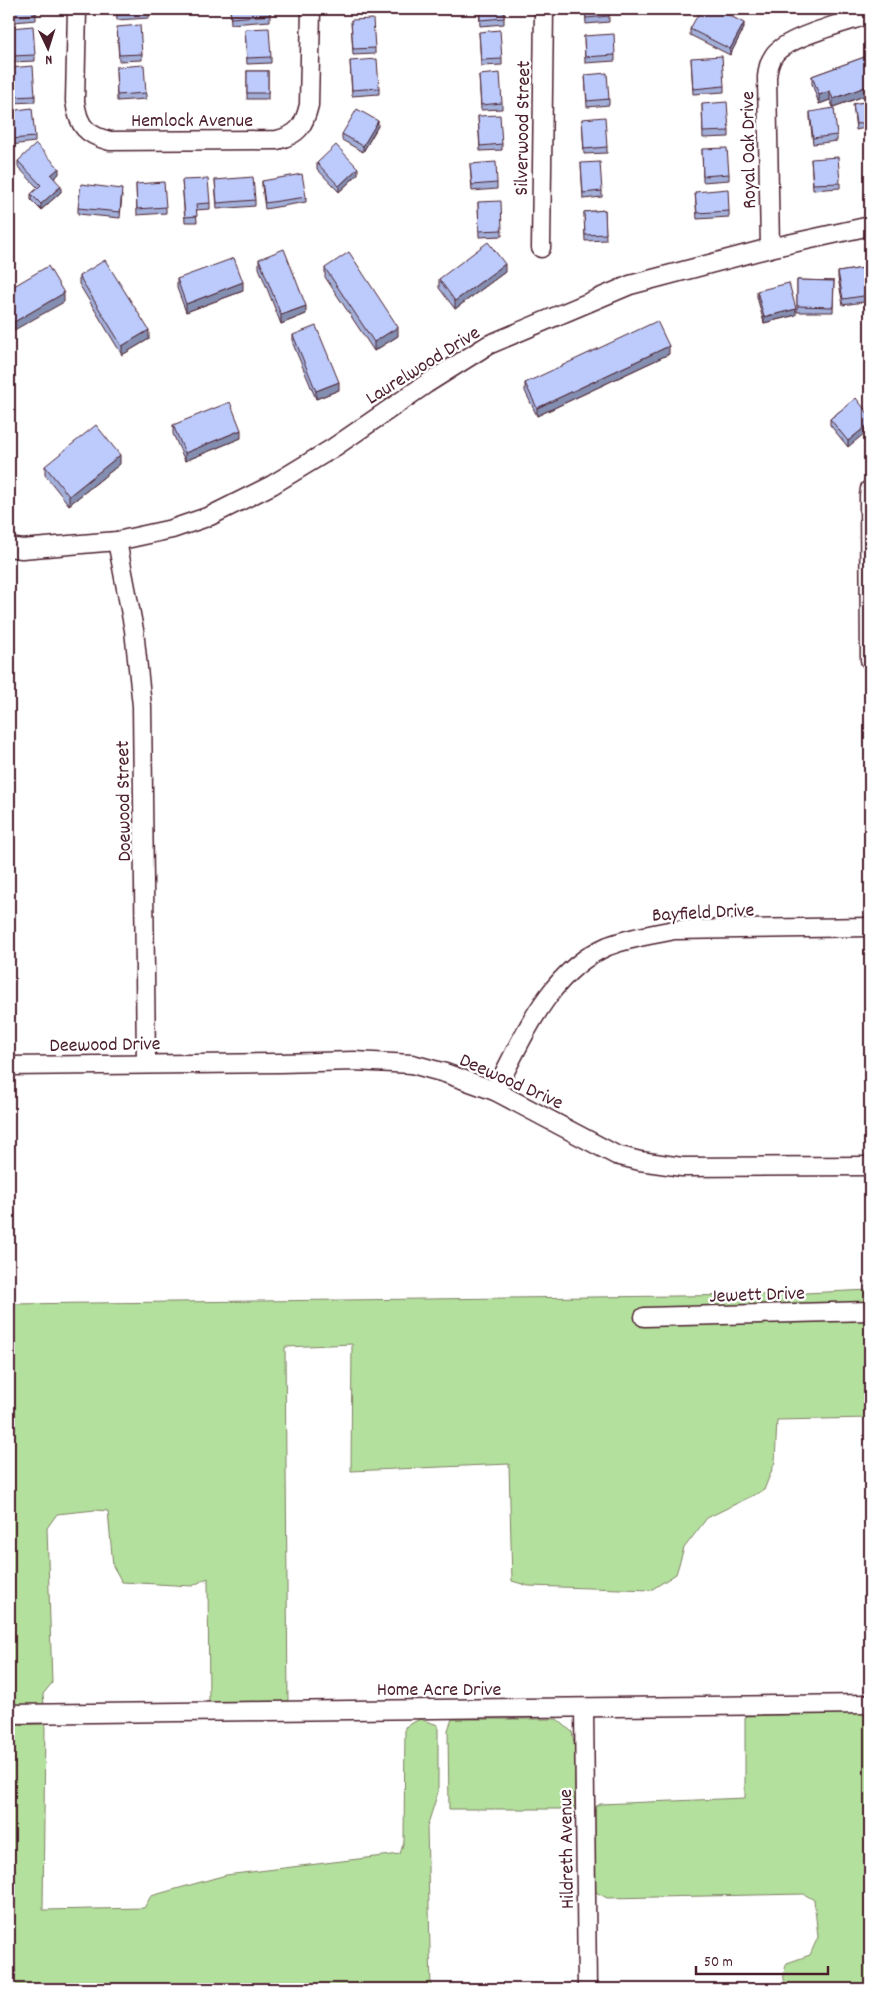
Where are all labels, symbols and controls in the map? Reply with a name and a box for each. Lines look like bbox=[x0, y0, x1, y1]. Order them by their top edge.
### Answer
north arrow bbox=[22, 22, 72, 72]
text: N bbox=[45, 49, 53, 69]
street label: Silverwood Street bbox=[509, 60, 539, 196]
street label: Royal Oak Drive bbox=[735, 91, 765, 209]
street label: Hemlock Avenue bbox=[131, 108, 253, 136]
street label: Laurelwood Drive bbox=[361, 320, 486, 413]
street label: Doewood Street bbox=[110, 740, 140, 862]
street label: Bayfield Drive bbox=[651, 897, 755, 931]
street label: Deewood Drive bbox=[49, 1031, 161, 1061]
street label: Deewood Drive bbox=[454, 1047, 567, 1118]
street label: Jewett Drive bbox=[709, 1280, 806, 1312]
street label: Home Acre Drive bbox=[377, 1677, 501, 1705]
street label: Hildreth Avenue bbox=[553, 1788, 583, 1909]
scale bar bbox=[696, 1943, 829, 1975]
text: 50 m bbox=[704, 1952, 733, 1974]

